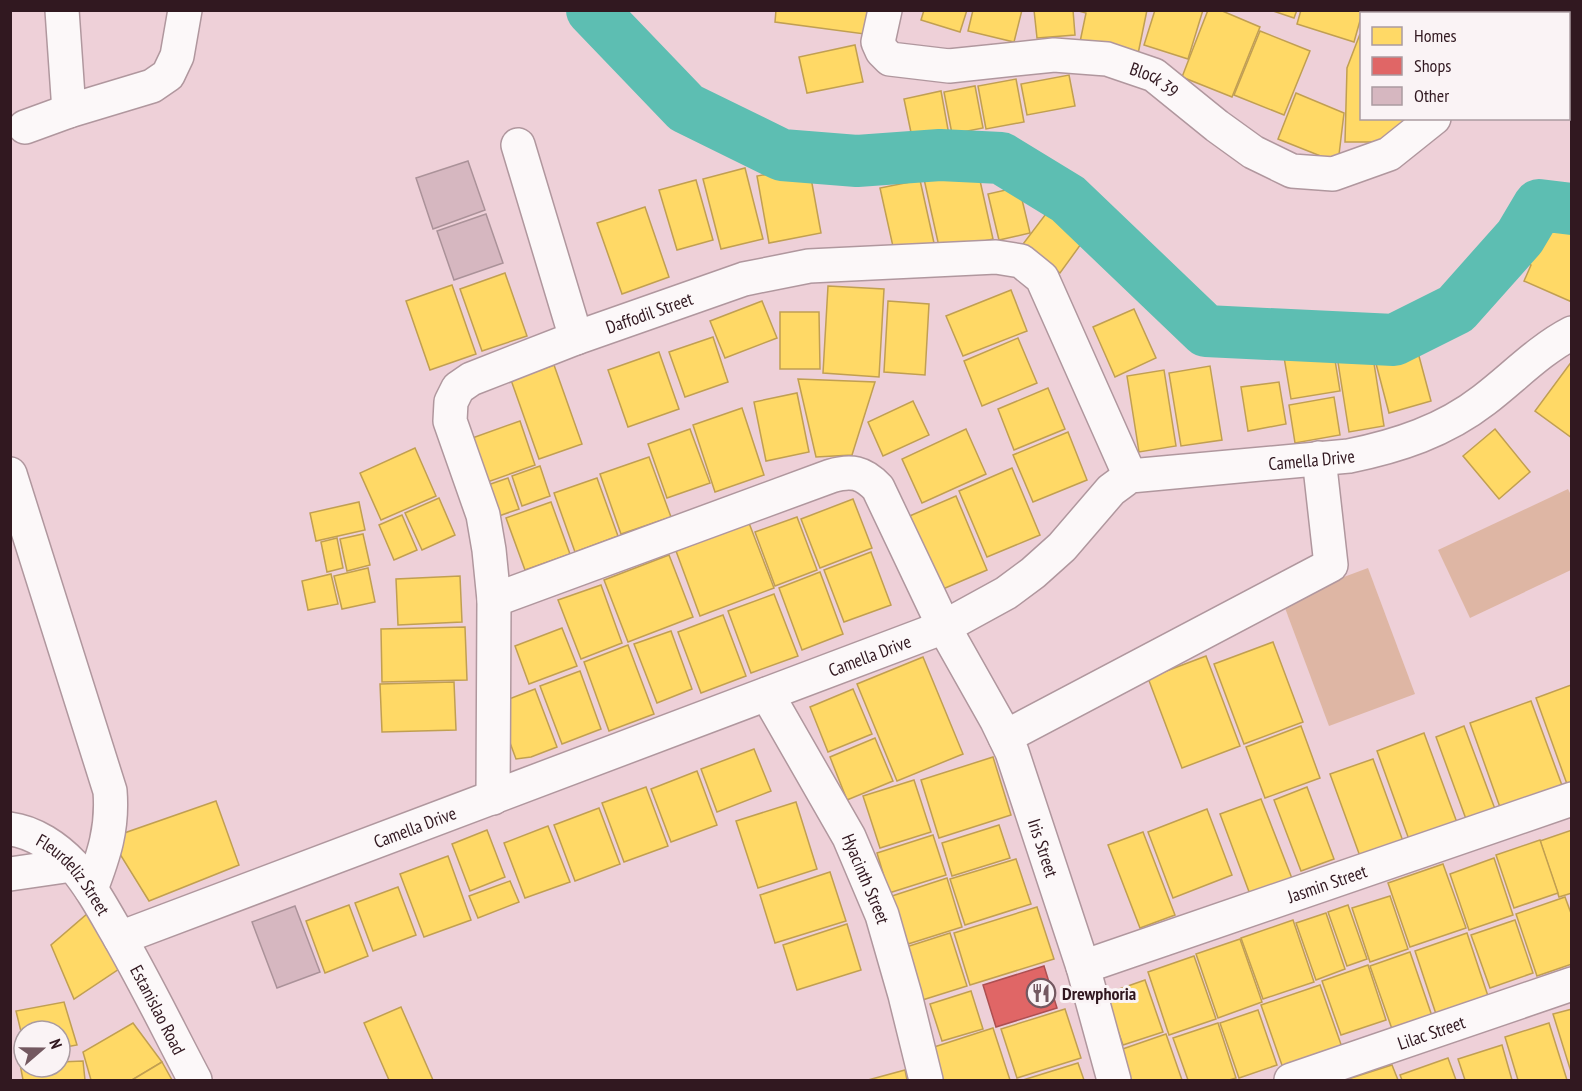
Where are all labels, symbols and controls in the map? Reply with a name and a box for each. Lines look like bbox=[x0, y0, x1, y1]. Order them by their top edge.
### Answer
legend bbox=[1360, 12, 1570, 120]
text: Homes bbox=[1414, 24, 1457, 47]
text: Shops bbox=[1414, 54, 1451, 77]
street label: Block 39 bbox=[1127, 56, 1184, 102]
text: Other bbox=[1414, 84, 1449, 107]
street label: Daffodil Street bbox=[602, 286, 696, 338]
street label: Camella Drive bbox=[1267, 444, 1357, 475]
street label: Camella Drive bbox=[825, 629, 914, 681]
street label: Camella Drive bbox=[370, 801, 459, 853]
street label: Iris Street bbox=[1023, 815, 1064, 880]
street label: Fleurdeliz Street bbox=[33, 828, 116, 919]
street label: Hyacinth Street bbox=[837, 830, 895, 926]
street label: Jasmin Street bbox=[1283, 859, 1370, 908]
street label: Estanislao Road bbox=[126, 961, 191, 1058]
restaurant icon: Drewphoria bbox=[1025, 977, 1057, 1009]
place label: Drewphoria bbox=[1062, 982, 1136, 1005]
street label: Lilac Street bbox=[1394, 1010, 1468, 1054]
north arrow bbox=[12, 1019, 72, 1079]
text: N bbox=[45, 1036, 67, 1051]

